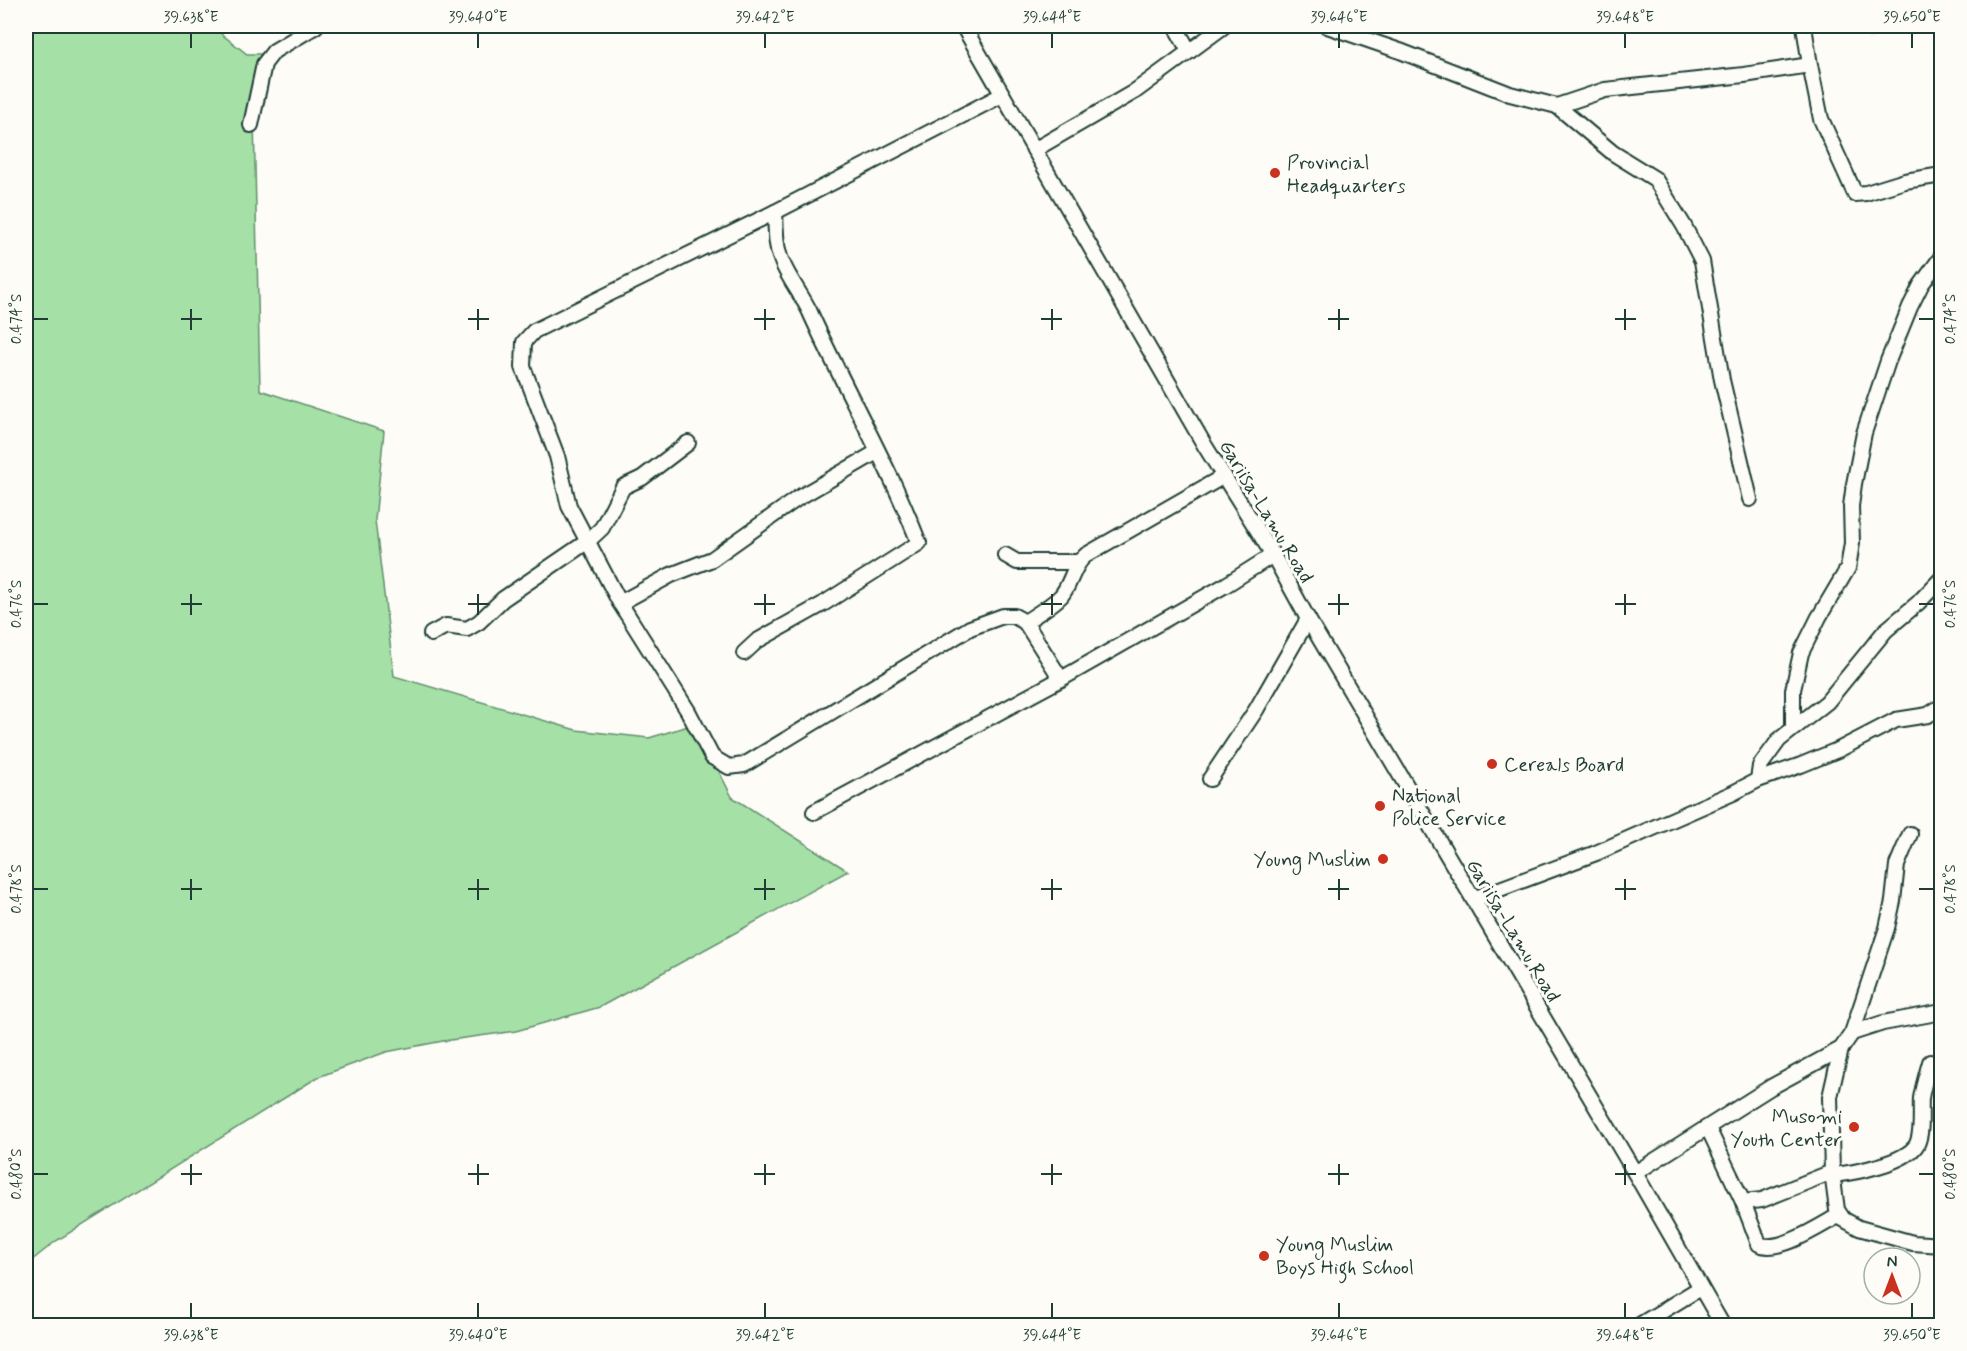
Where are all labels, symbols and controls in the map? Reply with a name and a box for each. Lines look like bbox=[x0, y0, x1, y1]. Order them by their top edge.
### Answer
text: 39.638°E bbox=[163, 8, 219, 28]
text: 39.640°E bbox=[449, 8, 508, 28]
text: 39.642°E bbox=[736, 8, 795, 28]
text: 39.644°E bbox=[1023, 8, 1082, 28]
text: 39.646°E bbox=[1311, 8, 1368, 28]
text: 39.648°E bbox=[1596, 8, 1654, 28]
text: 39.650°E bbox=[1883, 8, 1941, 28]
place label: Provincial Headquarters bbox=[1287, 150, 1406, 200]
marker: Provincial Headquarters bbox=[1268, 166, 1282, 180]
text: 0.474°S bbox=[7, 294, 27, 344]
text: 0.474°S bbox=[1941, 294, 1961, 344]
street label: Gariisa-Lamu Road bbox=[1212, 435, 1319, 588]
text: 0.476°S bbox=[7, 580, 27, 628]
text: 0.476°S bbox=[1941, 580, 1961, 628]
place label: Cereals Board bbox=[1504, 752, 1624, 779]
marker: Cereals Board bbox=[1485, 757, 1499, 771]
place label: National Police Service bbox=[1392, 783, 1507, 833]
marker: National Police Service bbox=[1373, 799, 1387, 813]
place label: Young Muslim bbox=[1253, 847, 1371, 875]
marker: Young Muslim bbox=[1376, 852, 1390, 866]
street label: Gariisa-Lamu Road bbox=[1459, 854, 1566, 1007]
text: 0.478°S bbox=[7, 864, 27, 914]
text: 0.478°S bbox=[1941, 864, 1961, 914]
place label: Musomi Youth Center bbox=[1730, 1104, 1842, 1154]
marker: Musomi Youth Center bbox=[1847, 1120, 1861, 1134]
text: 0.480°S bbox=[7, 1148, 27, 1200]
text: 0.480°S bbox=[1941, 1148, 1961, 1200]
place label: Young Muslim Boys High School bbox=[1276, 1232, 1414, 1284]
north arrow bbox=[1862, 1246, 1922, 1306]
marker: Young Muslim Boys High School bbox=[1257, 1249, 1271, 1263]
text: N bbox=[1887, 1252, 1897, 1273]
text: 39.638°E bbox=[163, 1326, 219, 1346]
text: 39.640°E bbox=[449, 1326, 508, 1346]
text: 39.642°E bbox=[736, 1326, 795, 1346]
text: 39.644°E bbox=[1023, 1326, 1082, 1346]
text: 39.646°E bbox=[1311, 1326, 1368, 1346]
text: 39.648°E bbox=[1596, 1326, 1654, 1346]
text: 39.650°E bbox=[1883, 1326, 1941, 1346]

